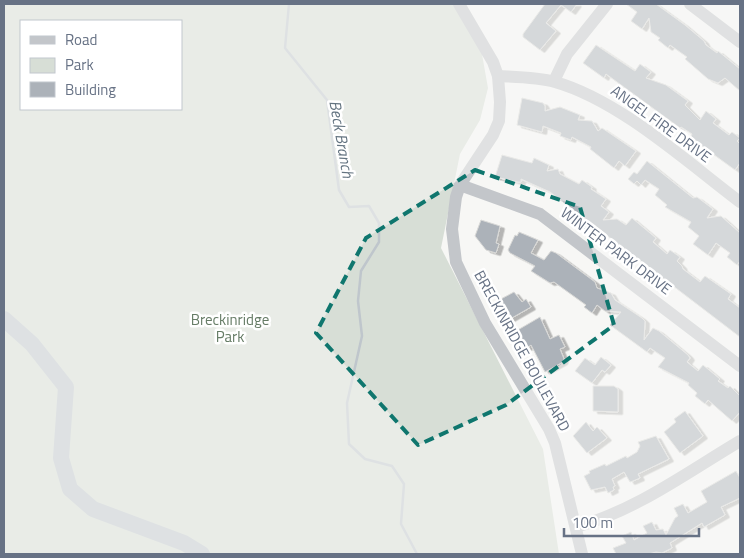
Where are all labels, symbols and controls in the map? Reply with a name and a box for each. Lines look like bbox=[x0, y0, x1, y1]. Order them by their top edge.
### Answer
legend bbox=[20, 20, 182, 110]
text: Road bbox=[65, 28, 97, 51]
text: Park bbox=[65, 53, 94, 76]
text: Building bbox=[65, 78, 116, 101]
street label: ANGEL FIRE DRIVE bbox=[606, 79, 716, 168]
water label: Beck Branch bbox=[323, 98, 361, 181]
street label: WINTER PARK DRIVE bbox=[556, 201, 677, 300]
street label: BRECKINRIDGE BOULEVARD bbox=[468, 266, 576, 436]
park label: Breckinridge Park bbox=[191, 308, 269, 348]
scale bar bbox=[564, 506, 699, 538]
text: 100 m bbox=[572, 511, 613, 534]

